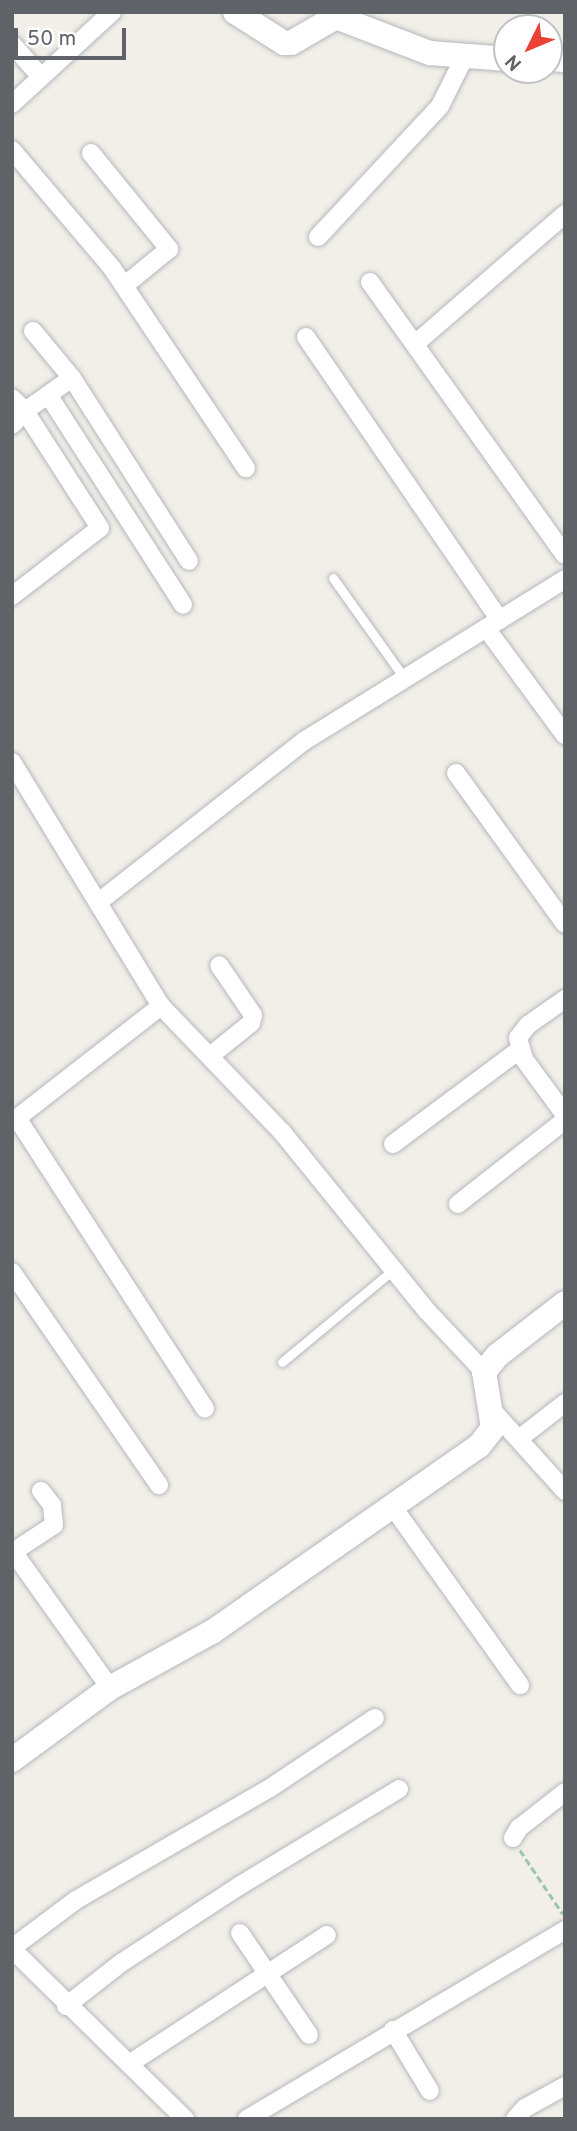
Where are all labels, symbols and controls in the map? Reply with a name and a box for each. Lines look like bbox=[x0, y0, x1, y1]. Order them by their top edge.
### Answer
scale bar bbox=[18, 14, 130, 58]
north arrow bbox=[493, 14, 563, 84]
text: 50 m bbox=[27, 26, 76, 53]
text: N bbox=[501, 49, 528, 75]

